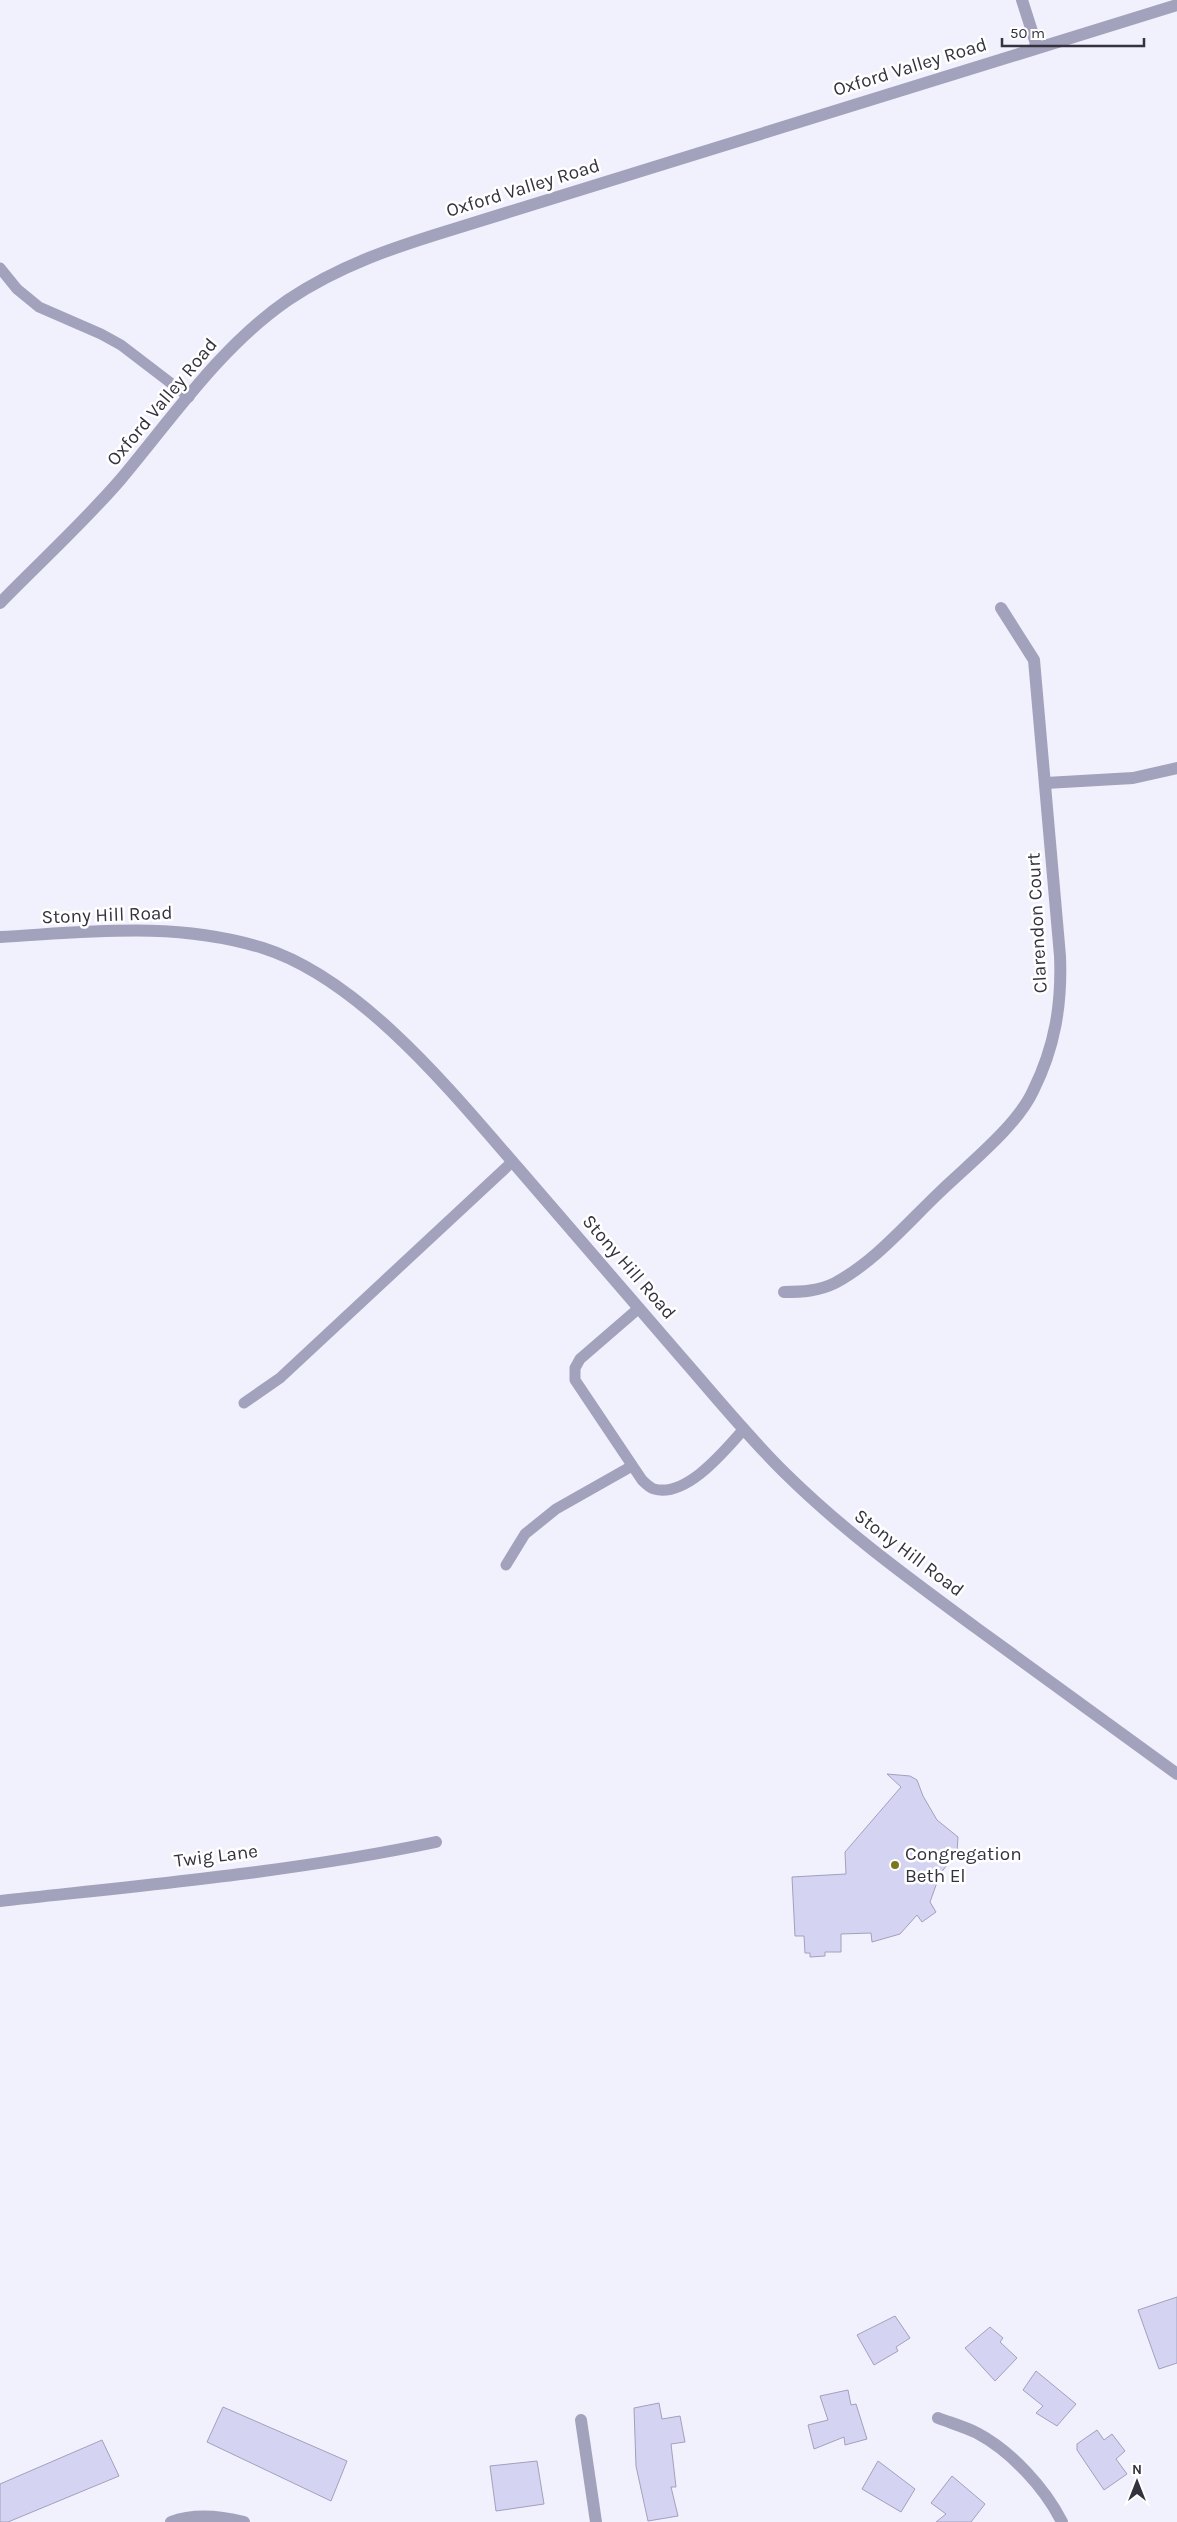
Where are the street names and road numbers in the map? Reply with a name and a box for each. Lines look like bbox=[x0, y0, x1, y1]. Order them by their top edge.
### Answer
street label: Oxford Valley Road bbox=[830, 33, 990, 101]
street label: Oxford Valley Road bbox=[443, 154, 603, 222]
street label: Oxford Valley Road bbox=[102, 334, 222, 470]
street label: Clarendon Court bbox=[1022, 852, 1052, 994]
street label: Stony Hill Road bbox=[41, 902, 173, 928]
street label: Stony Hill Road bbox=[578, 1210, 680, 1324]
street label: Stony Hill Road bbox=[850, 1505, 968, 1601]
street label: Twig Lane bbox=[173, 1840, 259, 1872]

